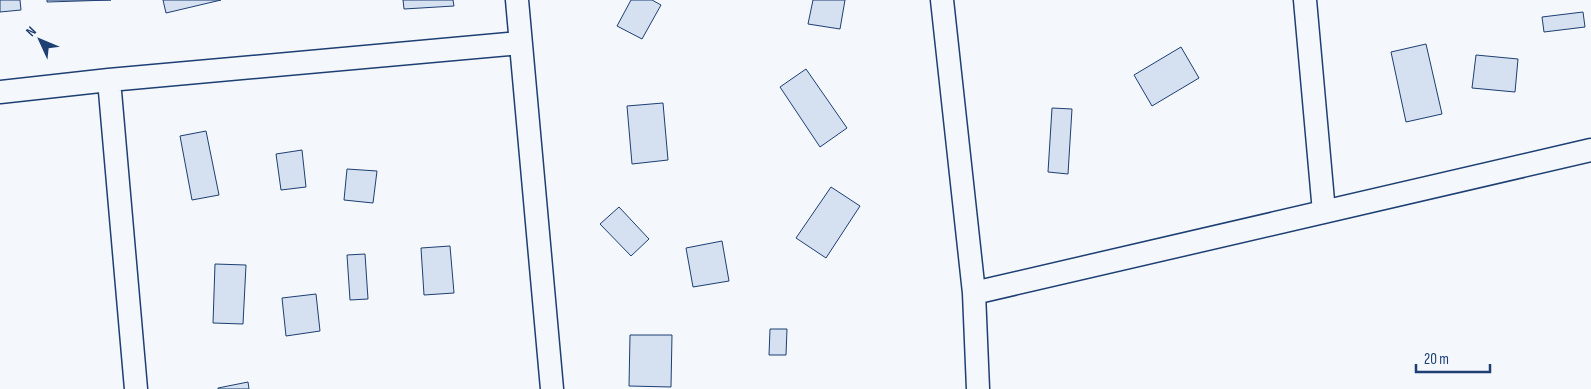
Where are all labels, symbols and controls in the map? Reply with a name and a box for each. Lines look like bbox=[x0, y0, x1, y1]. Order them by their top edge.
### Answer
north arrow bbox=[15, 15, 65, 65]
text: N bbox=[22, 23, 40, 40]
scale bar bbox=[1416, 342, 1490, 374]
text: 20 m bbox=[1424, 350, 1449, 369]

